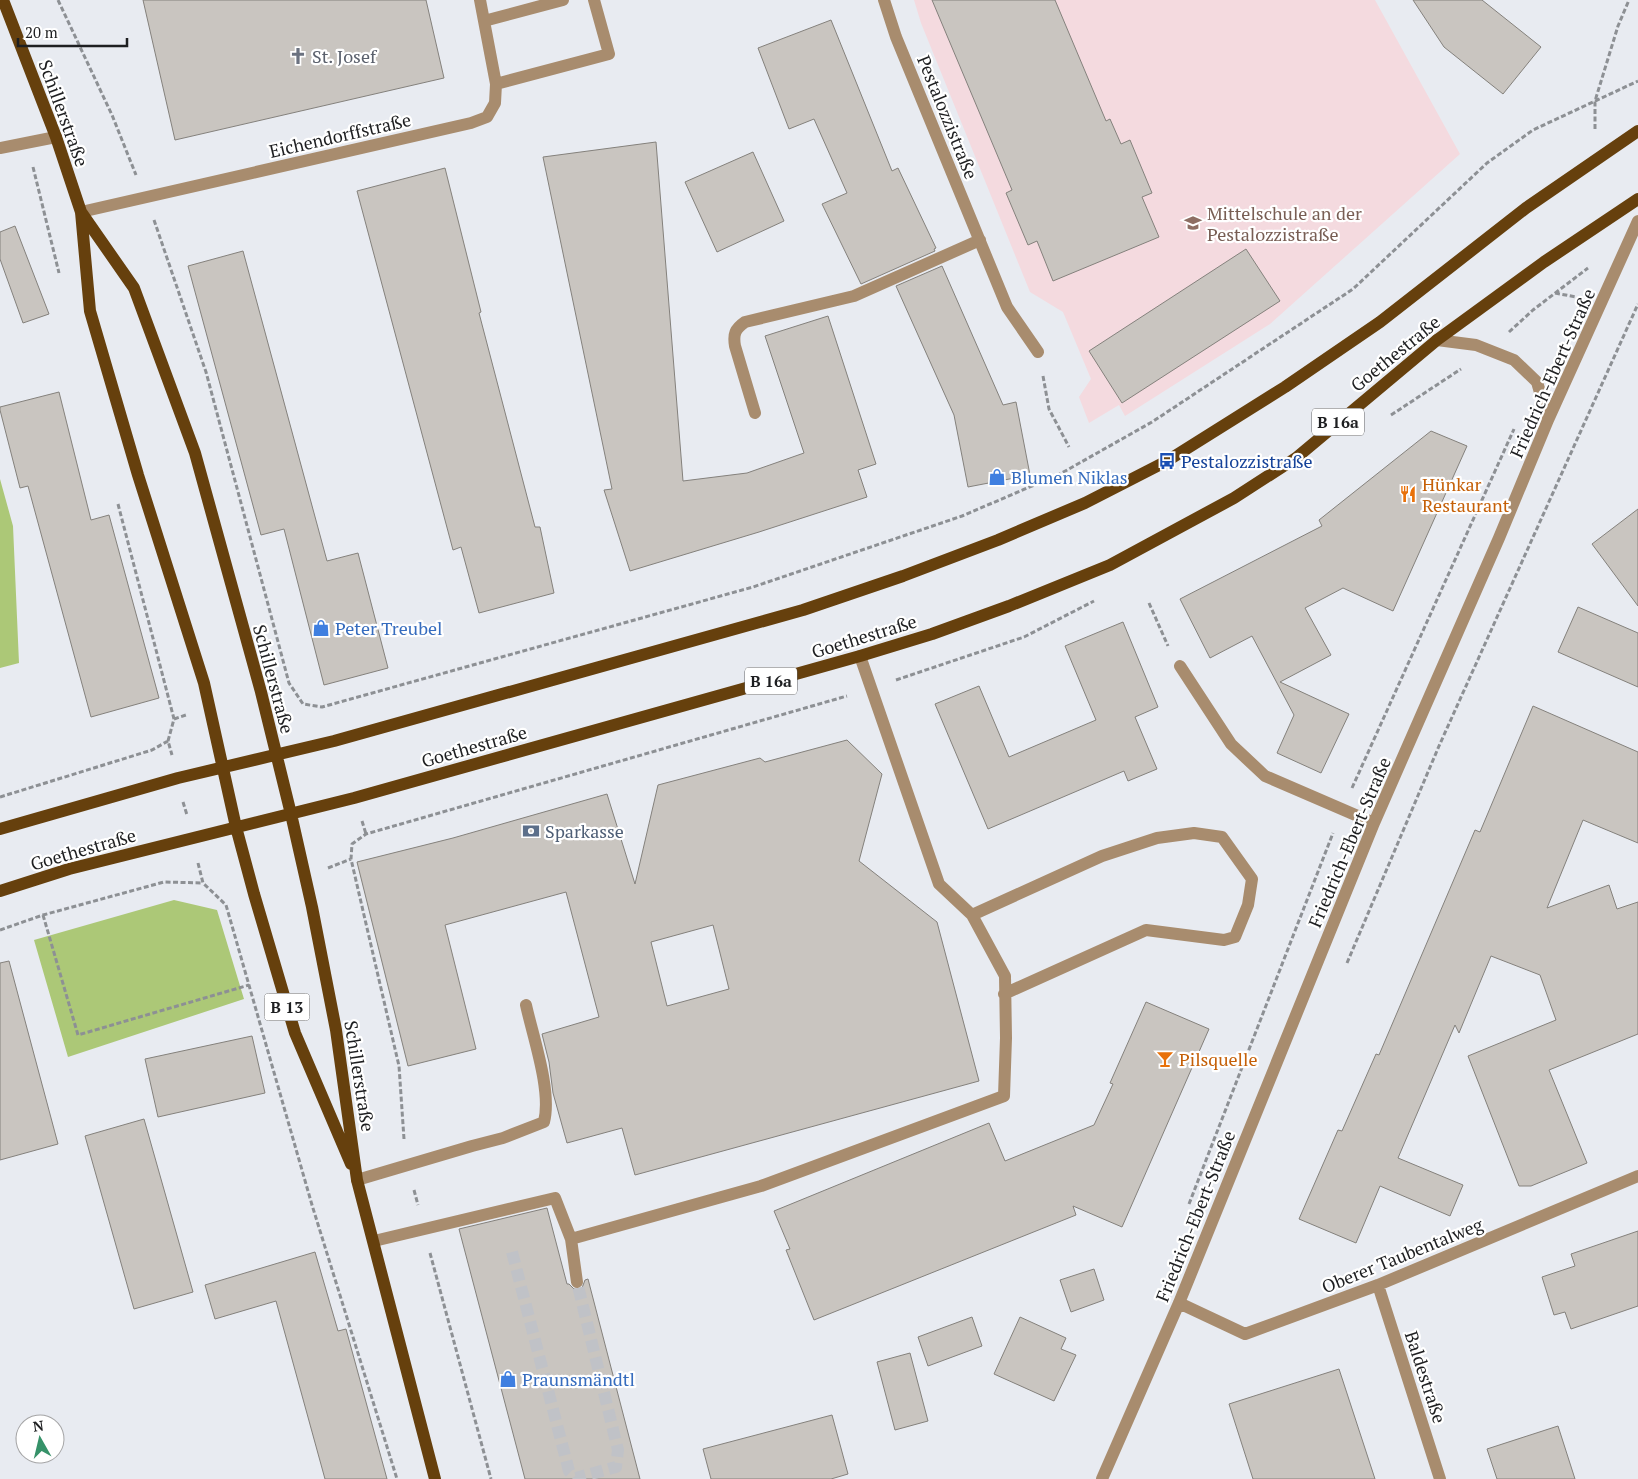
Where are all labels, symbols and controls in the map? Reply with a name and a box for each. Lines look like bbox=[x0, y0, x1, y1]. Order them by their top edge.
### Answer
scale bar bbox=[18, 15, 126, 47]
text: 20 m bbox=[25, 22, 58, 42]
place label: St. Josef bbox=[312, 44, 378, 68]
church icon: St. Josef bbox=[288, 46, 308, 66]
street label: Pestalozzistraße bbox=[912, 52, 984, 182]
street label: Schillerstraße bbox=[34, 56, 94, 170]
street label: Eichendorffstraße bbox=[267, 107, 413, 163]
place label: Mittelschule an der Pestalozzistraße bbox=[1207, 201, 1362, 246]
school or university icon: Mittelschule an der Pestalozzistraße bbox=[1183, 213, 1203, 233]
street label: Friedrich-Ebert-Straße bbox=[1504, 285, 1600, 461]
street label: Goethestraße bbox=[1345, 309, 1445, 397]
road number: B 16a bbox=[1312, 408, 1364, 436]
place label: Pestalozzistraße bbox=[1181, 449, 1313, 473]
bus stop icon: Pestalozzistraße bbox=[1157, 451, 1177, 471]
place label: Blumen Niklas bbox=[1011, 465, 1128, 489]
shop icon: Blumen Niklas bbox=[987, 467, 1007, 487]
place label: Hünkar Restaurant bbox=[1422, 472, 1510, 517]
restaurant icon: Hünkar Restaurant bbox=[1398, 484, 1418, 504]
street label: Goethestraße bbox=[809, 609, 919, 663]
place label: Peter Treubel bbox=[335, 616, 442, 640]
shop icon: Peter Treubel bbox=[311, 618, 331, 638]
street label: Schillerstraße bbox=[248, 622, 300, 736]
road number: B 16a bbox=[745, 668, 797, 694]
street label: Goethestraße bbox=[418, 719, 530, 773]
street label: Friedrich-Ebert-Straße bbox=[1302, 753, 1396, 931]
place label: Sparkasse bbox=[545, 819, 624, 843]
bank icon: Sparkasse bbox=[521, 821, 541, 841]
street label: Goethestraße bbox=[27, 822, 139, 876]
road number: B 13 bbox=[264, 994, 310, 1020]
street label: Schillerstraße bbox=[339, 1019, 381, 1133]
place label: Pilsquelle bbox=[1179, 1047, 1258, 1071]
bar icon: Pilsquelle bbox=[1155, 1049, 1175, 1069]
street label: Friedrich-Ebert-Straße bbox=[1150, 1127, 1240, 1305]
street label: Oberer Taubentalweg bbox=[1318, 1212, 1487, 1298]
street label: Baldestraße bbox=[1400, 1328, 1452, 1426]
place label: Praunsmändtl bbox=[522, 1367, 635, 1391]
shop icon: Praunsmändtl bbox=[498, 1369, 518, 1389]
north arrow bbox=[15, 1414, 65, 1464]
text: N bbox=[32, 1415, 45, 1436]

